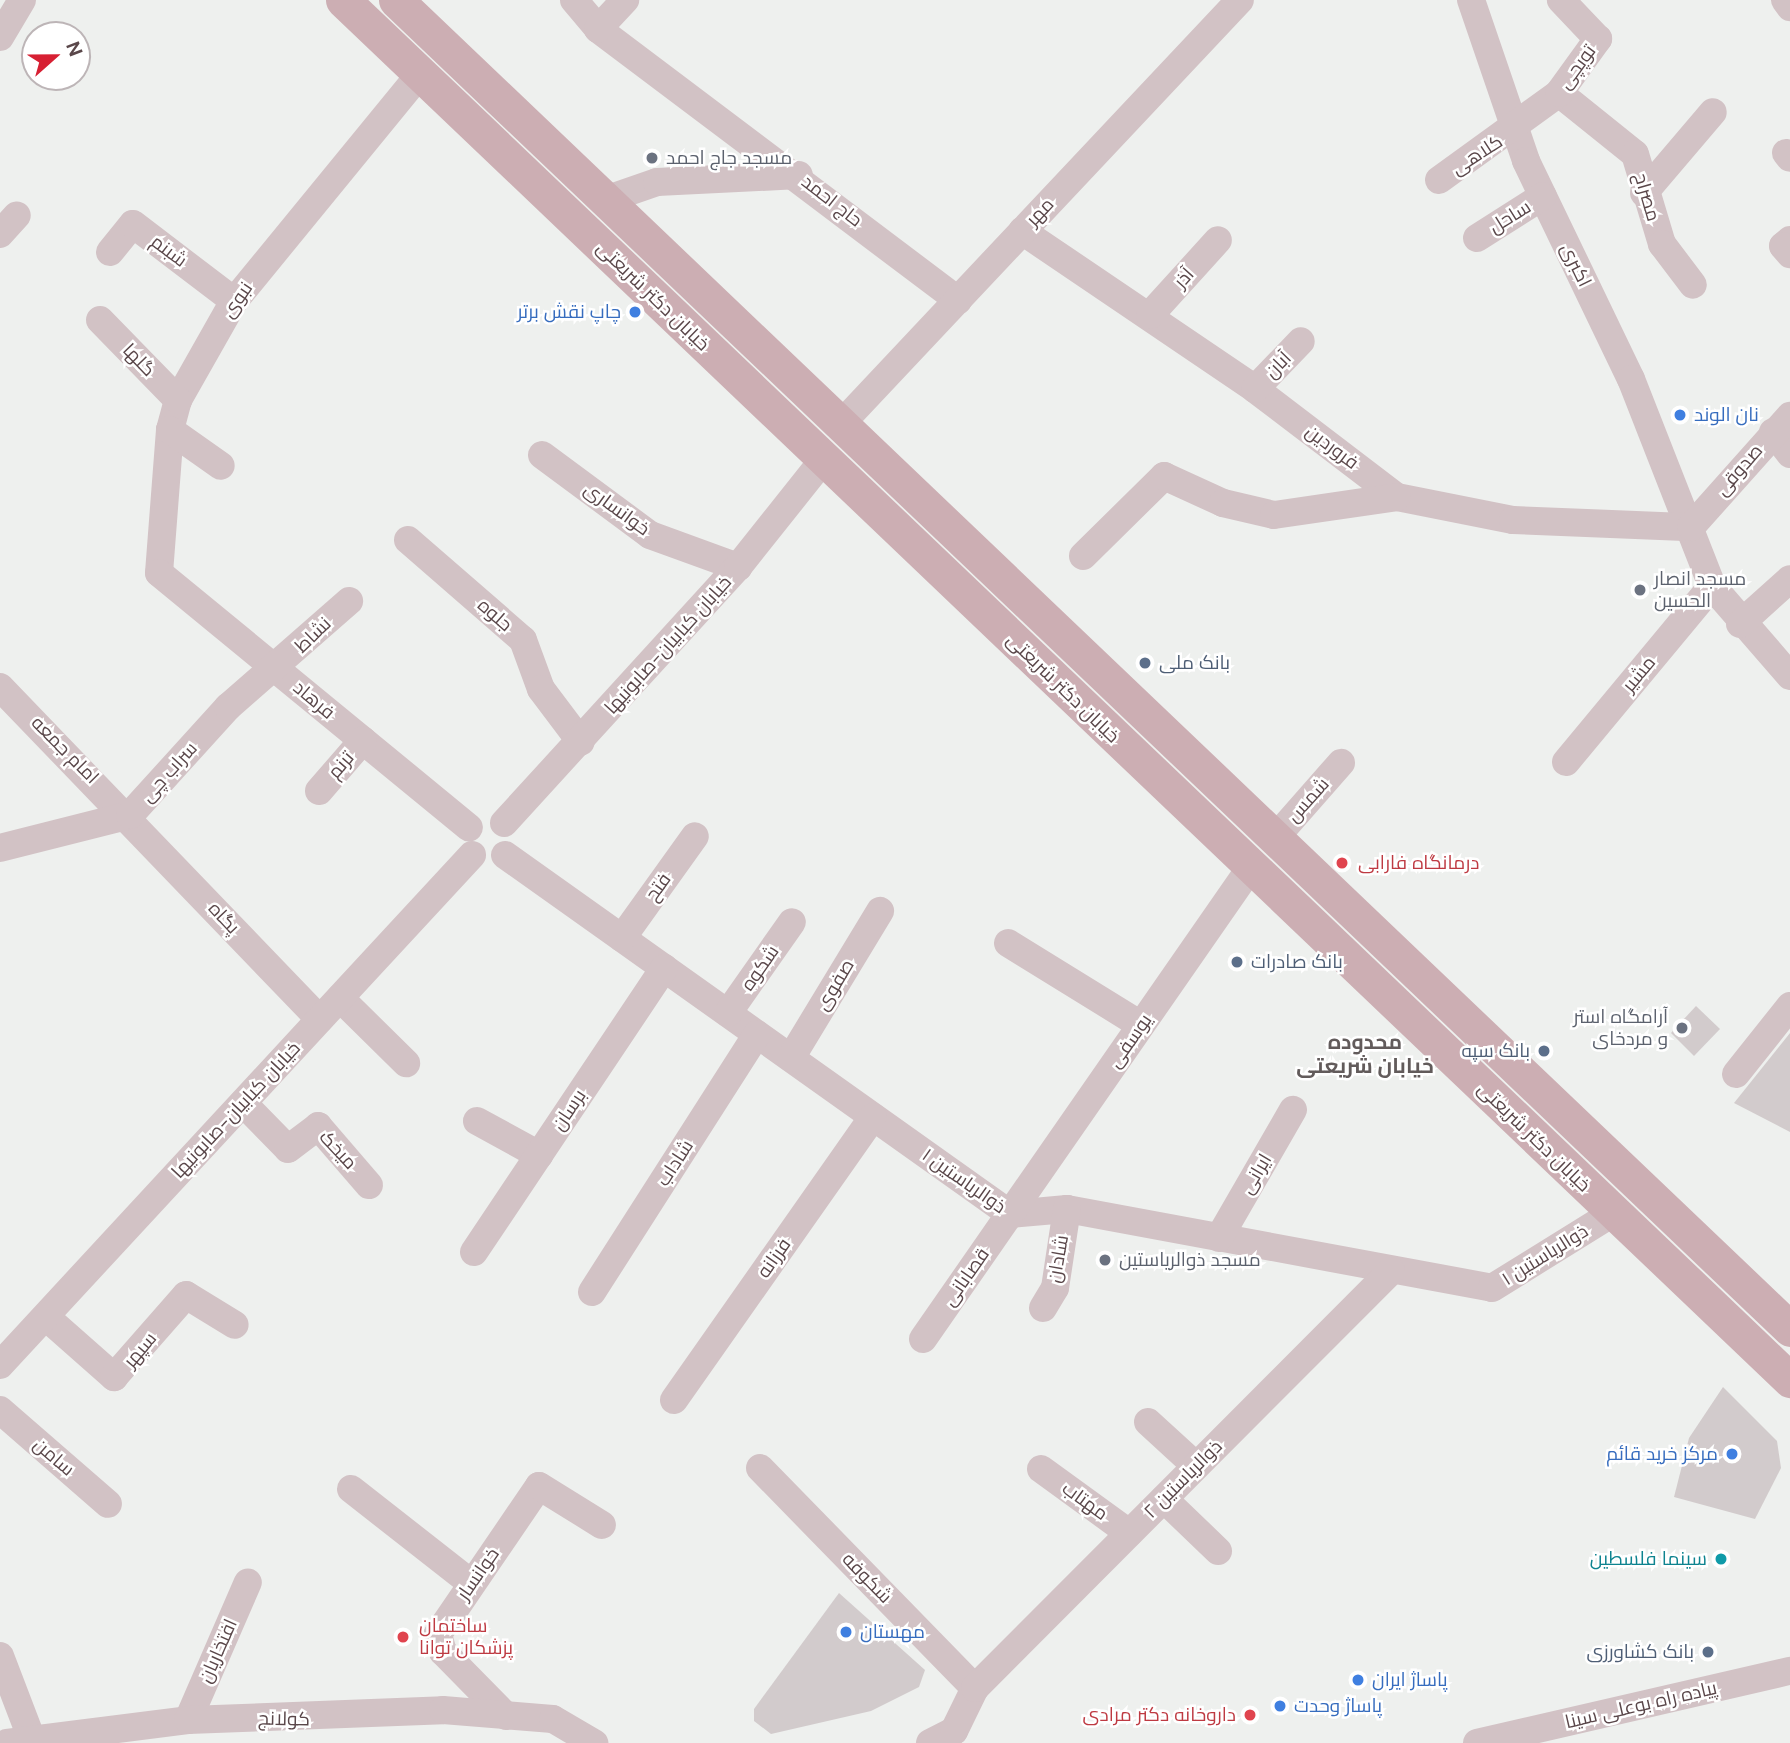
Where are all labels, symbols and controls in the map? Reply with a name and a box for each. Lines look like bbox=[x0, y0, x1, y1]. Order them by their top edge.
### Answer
north arrow bbox=[21, 21, 91, 91]
text: N bbox=[60, 38, 88, 60]
street label: توپچی bbox=[1553, 40, 1601, 94]
street label: کلاهی bbox=[1447, 130, 1507, 180]
place label: مسجد جاج احمد bbox=[666, 147, 792, 169]
marker: مسجد جاج احمد bbox=[644, 150, 660, 166]
street label: حاج احمد bbox=[797, 170, 867, 232]
street label: مصراح bbox=[1629, 170, 1665, 224]
street label: مهر bbox=[1021, 193, 1059, 231]
street label: ساحل bbox=[1485, 195, 1535, 239]
street label: شبنم bbox=[146, 230, 192, 272]
street label: خیابان دکتر شریعتی bbox=[592, 236, 714, 356]
street label: اکبری bbox=[1556, 240, 1596, 290]
street label: آذر bbox=[1169, 263, 1199, 293]
street label: نبوی bbox=[217, 278, 257, 322]
place label: چاپ نقش برتر bbox=[517, 301, 621, 323]
marker: چاپ نقش برتر bbox=[627, 304, 643, 320]
street label: گلها bbox=[118, 339, 160, 381]
street label: آبان bbox=[1260, 347, 1296, 383]
place label: نان الوند bbox=[1694, 404, 1759, 426]
marker: نان الوند bbox=[1672, 407, 1688, 423]
street label: فروردین bbox=[1301, 420, 1363, 474]
street label: صدوقی bbox=[1711, 440, 1767, 500]
street label: خوانساری bbox=[580, 478, 654, 540]
place label: مسجد انصار الحسین bbox=[1654, 568, 1746, 612]
street label: خیابان کبابیان-صابونیها bbox=[600, 571, 736, 719]
marker: مسجد انصار الحسین bbox=[1632, 582, 1648, 598]
street label: جلوه bbox=[473, 594, 517, 636]
street label: نشاط bbox=[290, 612, 336, 658]
street label: خیابان دکتر شریعتی bbox=[1002, 628, 1124, 748]
street label: مشیر bbox=[1617, 651, 1661, 697]
place label: بانک ملی bbox=[1159, 652, 1230, 674]
marker: بانک ملی bbox=[1137, 655, 1153, 671]
street label: فرهاد bbox=[289, 676, 339, 724]
street label: امام جمعه bbox=[26, 711, 104, 789]
street label: سراب چی bbox=[136, 737, 202, 807]
street label: ترنم bbox=[323, 747, 359, 783]
street label: شمس bbox=[1282, 773, 1334, 827]
place label: درمانگاه فارابی bbox=[1358, 852, 1479, 874]
marker: درمانگاه فارابی bbox=[1332, 853, 1352, 873]
street label: فتح bbox=[640, 869, 676, 905]
street label: پگاه bbox=[204, 897, 244, 939]
street label: شکوه bbox=[736, 941, 784, 995]
place label: بانک صادرات bbox=[1251, 951, 1343, 973]
marker: بانک صادرات bbox=[1229, 954, 1245, 970]
street label: صفوی bbox=[811, 955, 859, 1015]
place label: آرامگاه استر و مردخای bbox=[1573, 1006, 1668, 1050]
street label: یوسفی bbox=[1103, 1010, 1157, 1072]
marker: آرامگاه استر و مردخای bbox=[1674, 1020, 1690, 1036]
district label: محدوده خیابان شریعتی bbox=[1296, 1029, 1434, 1079]
street label: خیابان کبابیان-صابونیها bbox=[167, 1037, 305, 1183]
place label: بانک سپه bbox=[1461, 1040, 1530, 1062]
marker: بانک سپه bbox=[1536, 1043, 1552, 1059]
street label: خیابان دکتر شریعتی bbox=[1473, 1077, 1595, 1197]
street label: برسان bbox=[547, 1085, 591, 1135]
street label: میخک bbox=[314, 1126, 362, 1174]
street label: شاداب bbox=[652, 1136, 698, 1190]
street label: ذوالریاستین ۱ bbox=[918, 1144, 1010, 1218]
street label: ایرانی bbox=[1235, 1150, 1277, 1198]
street label: ذوالریاستین ۱ bbox=[1498, 1220, 1592, 1290]
street label: شادان bbox=[1043, 1233, 1073, 1285]
street label: فرزانه bbox=[752, 1234, 796, 1282]
street label: قصابانی bbox=[938, 1243, 994, 1311]
place label: مسجد ذوالریاستین bbox=[1119, 1249, 1261, 1271]
marker: مسجد ذوالریاستین bbox=[1097, 1252, 1113, 1268]
street label: سپهر bbox=[119, 1328, 161, 1372]
street label: سامن bbox=[29, 1433, 79, 1481]
street label: ذوالریاستین ۲ bbox=[1139, 1435, 1227, 1523]
place label: مرکز خرید قائم bbox=[1606, 1443, 1718, 1465]
marker: مرکز خرید قائم bbox=[1724, 1446, 1740, 1462]
street label: مهتاب bbox=[1058, 1477, 1112, 1525]
street label: خوانسار bbox=[452, 1543, 504, 1605]
street label: شکوفه bbox=[837, 1548, 897, 1608]
place label: سینما فلسطین bbox=[1590, 1548, 1707, 1570]
marker: سینما فلسطین bbox=[1713, 1551, 1729, 1567]
street label: افتخاریان bbox=[194, 1615, 242, 1687]
place label: ساختمان پزشکان توانا bbox=[419, 1615, 513, 1659]
place label: مهستان bbox=[860, 1621, 925, 1643]
marker: مهستان bbox=[838, 1624, 854, 1640]
marker: ساختمان پزشکان توانا bbox=[393, 1627, 413, 1647]
place label: بانک کشاورزی bbox=[1586, 1641, 1694, 1663]
marker: بانک کشاورزی bbox=[1700, 1644, 1716, 1660]
place label: پاساژ ایران bbox=[1372, 1669, 1448, 1691]
marker: پاساژ ایران bbox=[1350, 1672, 1366, 1688]
street label: پیاده راه بوعلی سینا bbox=[1563, 1676, 1719, 1734]
place label: پاساژ وحدت bbox=[1294, 1695, 1382, 1717]
marker: پاساژ وحدت bbox=[1272, 1698, 1288, 1714]
place label: داروخانه دکتر مرادی bbox=[1082, 1704, 1236, 1726]
street label: کولانج bbox=[258, 1707, 310, 1731]
marker: داروخانه دکتر مرادی bbox=[1242, 1707, 1258, 1723]

